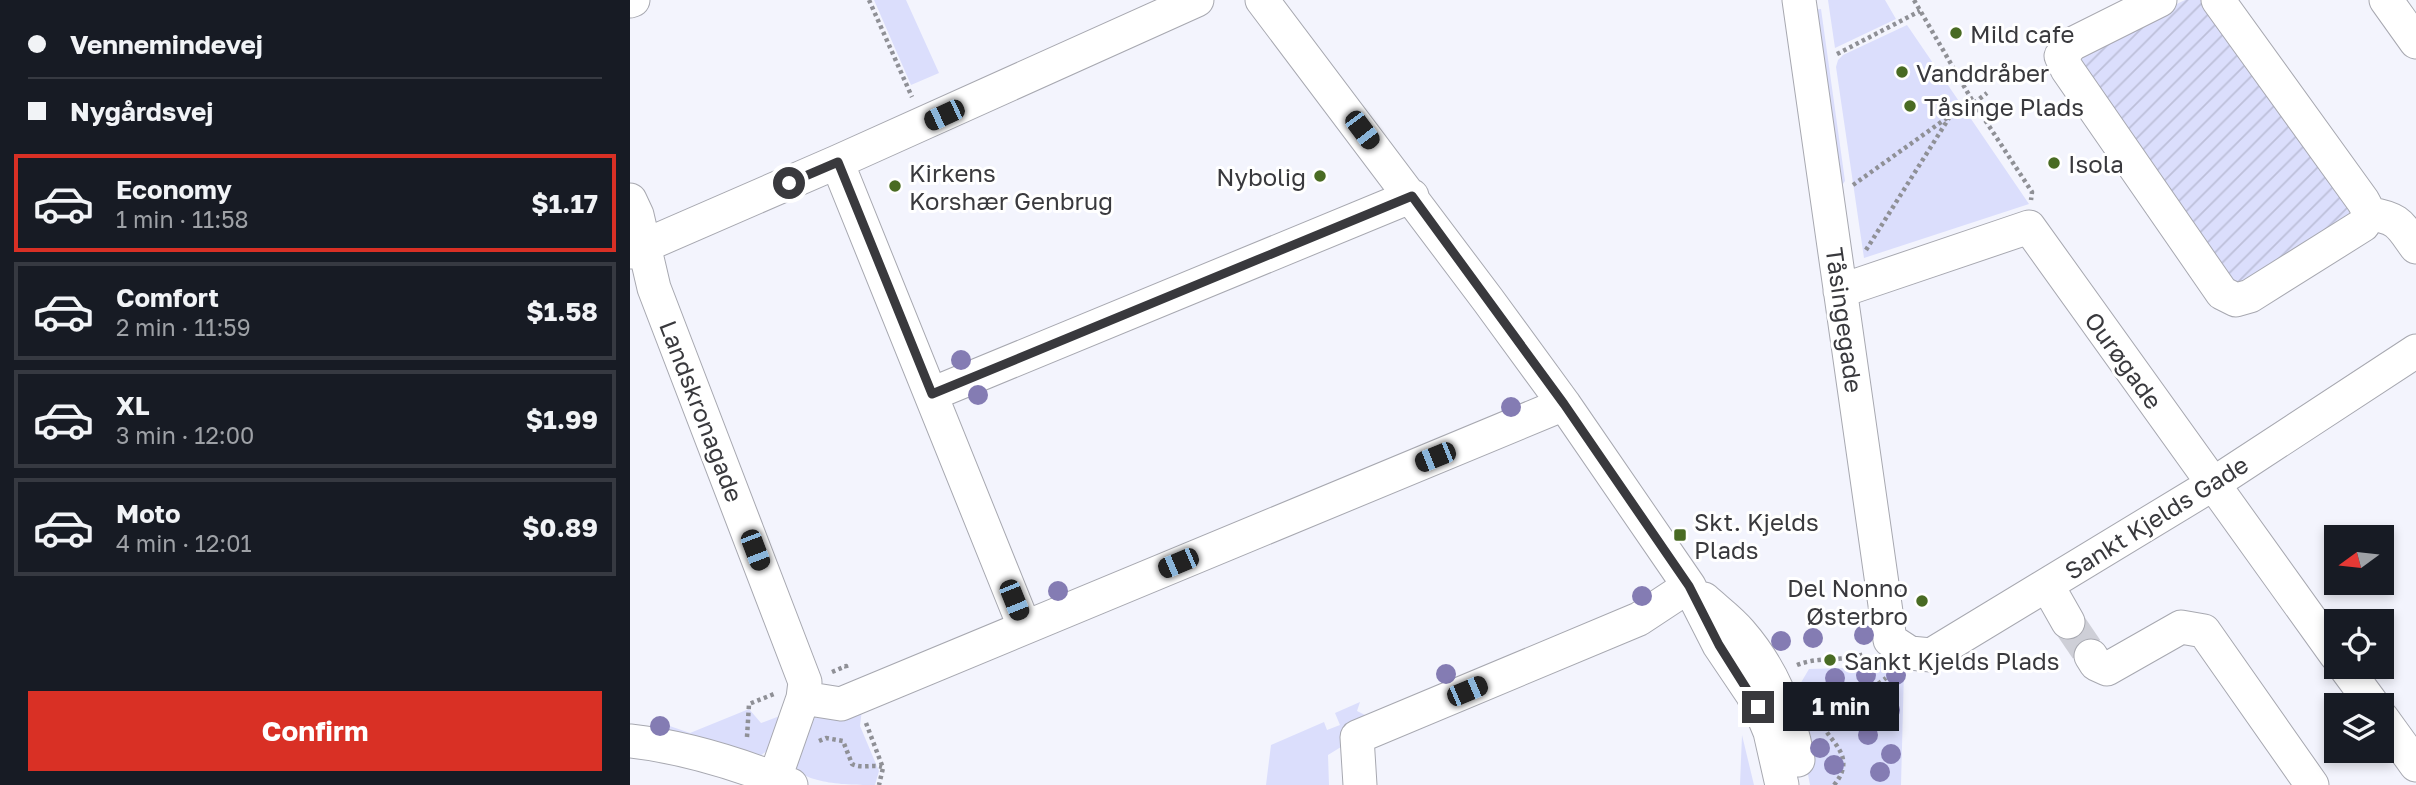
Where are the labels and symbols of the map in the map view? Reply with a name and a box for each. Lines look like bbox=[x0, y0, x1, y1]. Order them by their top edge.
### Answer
place label: Mild cafe bbox=[1970, 19, 2074, 48]
marker: Mild cafe bbox=[1948, 25, 1964, 41]
place label: Vanddråber bbox=[1916, 58, 2049, 87]
marker: Vanddråber bbox=[1894, 64, 1910, 80]
place label: Tåsinge Plads bbox=[1924, 92, 2084, 121]
car bbox=[921, 97, 968, 133]
marker: Tåsinge Plads bbox=[1902, 98, 1918, 114]
car bbox=[1341, 107, 1384, 153]
place label: Isola bbox=[2068, 149, 2124, 178]
marker: Isola bbox=[2046, 155, 2062, 171]
place label: Kirkens Korshær Genbrug bbox=[909, 158, 1113, 215]
place label: Nybolig bbox=[1216, 162, 1306, 191]
route start bbox=[773, 167, 805, 199]
marker: Nybolig bbox=[1312, 168, 1328, 184]
marker: Kirkens Korshær Genbrug bbox=[887, 178, 903, 194]
street label: Tåsingegade bbox=[1820, 245, 1870, 395]
street label: Ourøgade bbox=[2079, 306, 2169, 414]
street label: Landskronagade bbox=[654, 316, 750, 506]
car bbox=[1412, 439, 1459, 475]
street label: Sankt Kjelds Gade bbox=[2059, 449, 2253, 585]
place label: Skt. Kjelds Plads bbox=[1694, 507, 1819, 564]
north arrow bbox=[2324, 525, 2394, 595]
car bbox=[738, 527, 773, 573]
marker: Skt. Kjelds Plads bbox=[1672, 527, 1688, 543]
car bbox=[1155, 545, 1202, 581]
place label: Del Nonno Østerbro bbox=[1787, 573, 1908, 630]
car bbox=[997, 577, 1032, 623]
marker: Del Nonno Østerbro bbox=[1914, 593, 1930, 609]
place label: Sankt Kjelds Plads bbox=[1844, 646, 2060, 675]
marker: Sankt Kjelds Plads bbox=[1822, 652, 1838, 668]
car bbox=[1444, 673, 1491, 709]
callout: 1 min bbox=[1782, 682, 1898, 732]
route end bbox=[1742, 691, 1774, 723]

